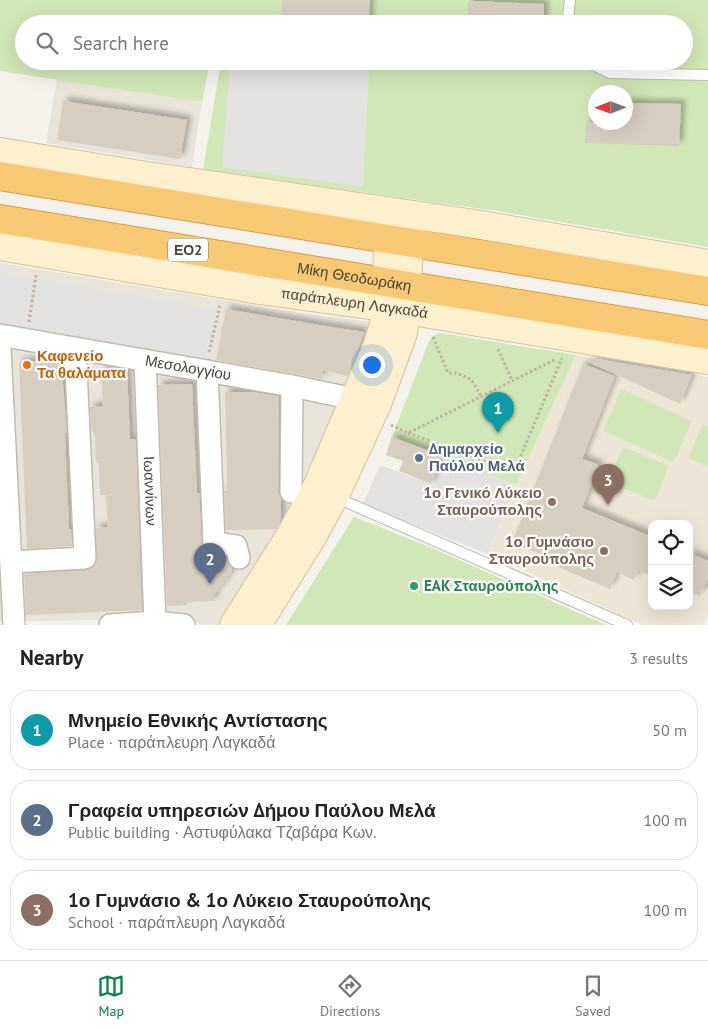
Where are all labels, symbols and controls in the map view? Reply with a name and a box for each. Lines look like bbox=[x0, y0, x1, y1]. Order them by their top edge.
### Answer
search box bbox=[15, 15, 693, 70]
icon: search bbox=[33, 29, 61, 57]
text: Search here bbox=[73, 31, 169, 55]
north arrow bbox=[588, 85, 633, 130]
road number: ΕΟ2 bbox=[168, 238, 208, 262]
street label: Μίκη Θεοδωράκη bbox=[296, 258, 413, 295]
street label: παράπλευρη Λαγκαδά bbox=[280, 283, 430, 323]
place label: Καφενείο Τα θαλάματα bbox=[37, 346, 127, 382]
street label: Μεσολογγίου bbox=[144, 351, 233, 384]
your location bbox=[359, 352, 385, 378]
marker: Καφενείο Τα θαλάματα bbox=[21, 359, 33, 371]
pin: 1 bbox=[482, 392, 514, 433]
place label: Δημαρχείο Παύλου Μελά bbox=[429, 439, 525, 475]
marker: Δημαρχείο Παύλου Μελά bbox=[413, 452, 425, 464]
street label: Ιωαννίνων bbox=[140, 456, 161, 526]
pin: 3 bbox=[592, 464, 624, 505]
place label: 1ο Γενικό Λύκειο Σταυρούπολης bbox=[424, 483, 542, 519]
marker: 1ο Γενικό Λύκειο Σταυρούπολης bbox=[546, 496, 558, 508]
map controls bbox=[648, 520, 693, 610]
button: locate bbox=[648, 520, 693, 565]
place label: 1ο Γυμνάσιο Σταυρούπολης bbox=[489, 532, 594, 568]
pin: 2 bbox=[194, 543, 226, 584]
marker: 1ο Γυμνάσιο Σταυρούπολης bbox=[598, 545, 610, 557]
button: layers bbox=[648, 565, 693, 610]
place label: EAK Σταυρούπολης bbox=[424, 576, 559, 595]
marker: EAK Σταυρούπολης bbox=[408, 580, 420, 592]
text: Nearby bbox=[20, 644, 83, 671]
text: 3 results bbox=[629, 648, 688, 668]
text: Μνημείο Εθνικής Αντίστασης bbox=[68, 708, 328, 732]
text: 1 bbox=[32, 720, 42, 740]
text: 50 m bbox=[652, 720, 687, 740]
text: Place · παράπλευρη Λαγκαδά bbox=[68, 732, 276, 752]
text: Γραφεία υπηρεσιών Δήμου Παύλου Μελά bbox=[68, 798, 436, 822]
text: 2 bbox=[32, 810, 42, 830]
text: 100 m bbox=[644, 810, 687, 830]
text: Public building · Αστυφύλακα Τζαβάρα Κων. bbox=[68, 822, 377, 842]
text: 1ο Γυμνάσιο & 1ο Λύκειο Σταυρούπολης bbox=[68, 888, 431, 912]
text: 3 bbox=[32, 900, 42, 920]
text: 100 m bbox=[644, 900, 687, 920]
text: School · παράπλευρη Λαγκαδά bbox=[68, 912, 285, 932]
tab: Map bbox=[97, 972, 125, 1020]
tab: Directions bbox=[320, 972, 380, 1020]
tab: Saved bbox=[575, 972, 611, 1020]

